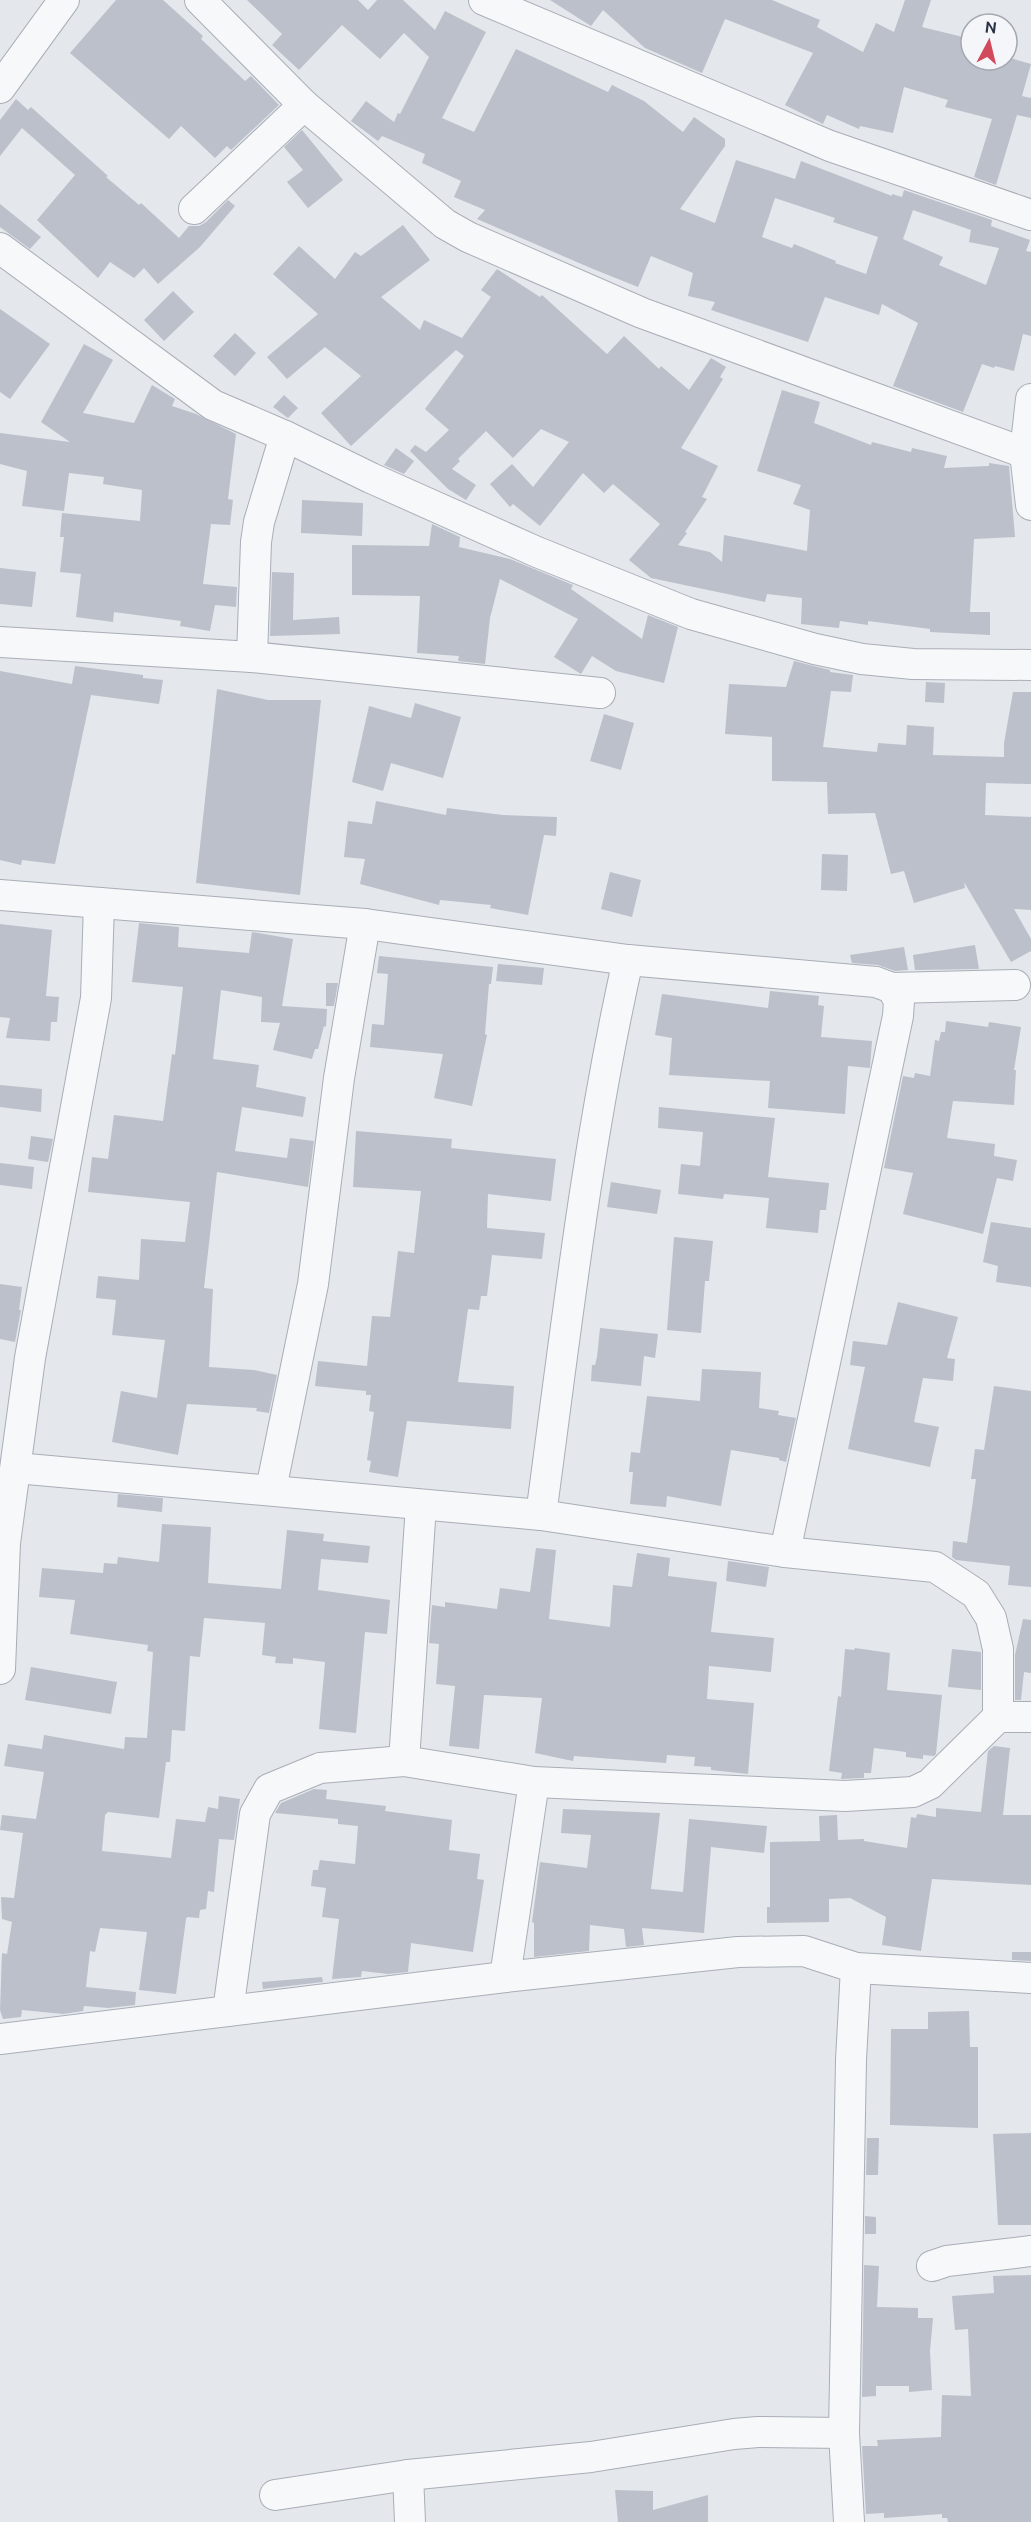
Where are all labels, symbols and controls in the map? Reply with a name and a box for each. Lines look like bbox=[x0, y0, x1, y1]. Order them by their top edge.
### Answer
north arrow bbox=[959, 12, 1019, 72]
text: N bbox=[984, 17, 998, 37]

